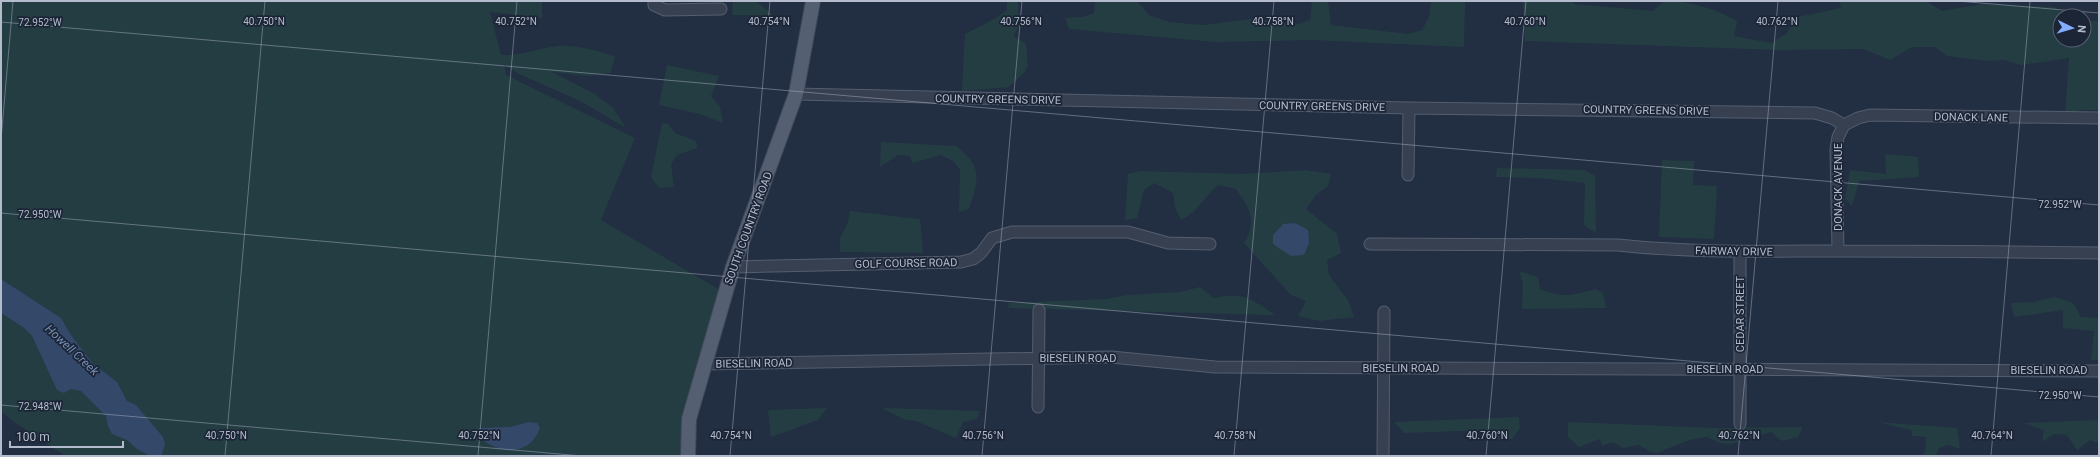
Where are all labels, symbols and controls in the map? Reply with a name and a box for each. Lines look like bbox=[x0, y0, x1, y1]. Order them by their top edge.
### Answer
north arrow bbox=[2052, 8, 2092, 48]
text: 40.750°N bbox=[243, 16, 285, 27]
text: 40.752°N bbox=[495, 16, 537, 27]
text: 40.754°N bbox=[748, 16, 790, 27]
text: 40.756°N bbox=[1000, 16, 1042, 27]
text: 40.758°N bbox=[1252, 16, 1294, 27]
text: 40.760°N bbox=[1504, 16, 1546, 27]
text: 40.762°N bbox=[1756, 16, 1798, 27]
text: 72.952°W bbox=[18, 17, 62, 28]
text: N bbox=[2075, 24, 2088, 33]
street label: COUNTRY GREENS DRIVE bbox=[935, 92, 1061, 107]
street label: COUNTRY GREENS DRIVE bbox=[1259, 99, 1385, 114]
street label: COUNTRY GREENS DRIVE bbox=[1583, 103, 1709, 118]
street label: DONACK LANE bbox=[1934, 110, 2008, 125]
street label: DONACK AVENUE bbox=[1832, 143, 1845, 231]
street label: SOUTH COUNTRY ROAD bbox=[722, 170, 775, 286]
text: 72.952°W bbox=[2038, 199, 2082, 210]
text: 72.950°W bbox=[18, 209, 62, 220]
street label: FAIRWAY DRIVE bbox=[1695, 244, 1773, 259]
street label: GOLF COURSE ROAD bbox=[855, 256, 957, 271]
street label: CEDAR STREET bbox=[1734, 275, 1747, 352]
water label: Howell Creek bbox=[42, 322, 102, 379]
street label: BIESELIN ROAD bbox=[1040, 352, 1117, 365]
street label: BIESELIN ROAD bbox=[715, 356, 793, 371]
street label: BIESELIN ROAD bbox=[1363, 362, 1440, 375]
street label: BIESELIN ROAD bbox=[1687, 363, 1764, 376]
street label: BIESELIN ROAD bbox=[2011, 364, 2088, 377]
text: 72.950°W bbox=[2038, 390, 2082, 401]
text: 72.948°W bbox=[18, 401, 62, 412]
scale bar bbox=[10, 423, 123, 449]
text: 100 m bbox=[16, 430, 50, 444]
text: 40.750°N bbox=[205, 430, 247, 441]
text: 40.752°N bbox=[458, 430, 500, 441]
text: 40.754°N bbox=[710, 430, 752, 441]
text: 40.756°N bbox=[962, 430, 1004, 441]
text: 40.758°N bbox=[1214, 430, 1256, 441]
text: 40.760°N bbox=[1466, 430, 1508, 441]
text: 40.762°N bbox=[1718, 430, 1760, 441]
text: 40.764°N bbox=[1971, 430, 2013, 441]

